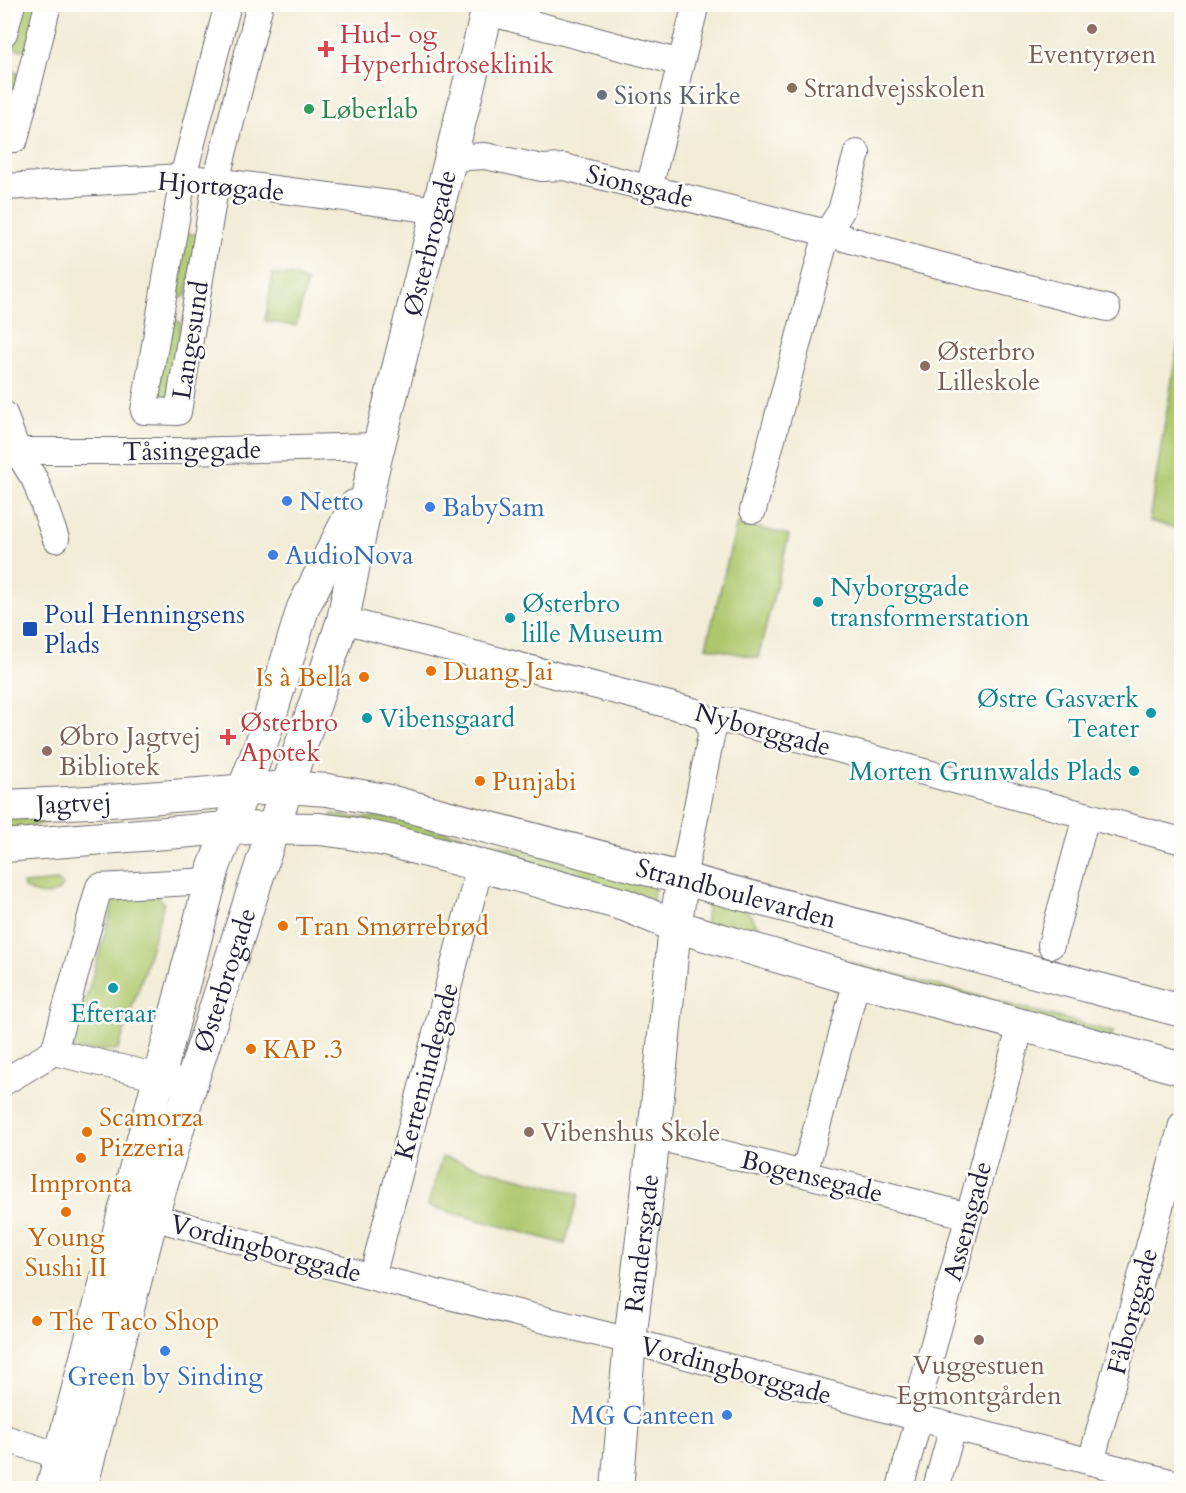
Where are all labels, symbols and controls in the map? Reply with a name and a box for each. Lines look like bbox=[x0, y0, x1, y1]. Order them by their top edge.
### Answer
place label: Hud- og Hyperhidroseklinik bbox=[340, 17, 554, 82]
marker: Eventyrøen bbox=[1085, 22, 1099, 36]
place label: Eventyrøen bbox=[1028, 37, 1156, 72]
marker: Hud- og Hyperhidroseklinik bbox=[317, 40, 335, 58]
place label: Strandvejsskolen bbox=[804, 71, 986, 106]
place label: Sions Kirke bbox=[614, 78, 741, 113]
marker: Strandvejsskolen bbox=[785, 81, 799, 95]
marker: Sions Kirke bbox=[595, 88, 609, 102]
place label: Løberlab bbox=[321, 92, 418, 127]
marker: Løberlab bbox=[302, 102, 316, 116]
street label: Sionsgade bbox=[583, 156, 697, 217]
street label: Hjortøgade bbox=[156, 164, 286, 209]
street label: Østerbrogade bbox=[395, 166, 465, 320]
street label: Langesund bbox=[164, 278, 217, 402]
place label: Østerbro Lilleskole bbox=[937, 334, 1040, 399]
marker: Østerbro Lilleskole bbox=[918, 359, 932, 373]
street label: Tåsingegade bbox=[122, 432, 262, 469]
place label: Netto bbox=[299, 484, 363, 519]
place label: BabySam bbox=[442, 490, 545, 525]
marker: Netto bbox=[280, 494, 294, 508]
marker: BabySam bbox=[423, 500, 437, 514]
place label: AudioNova bbox=[285, 538, 414, 573]
marker: AudioNova bbox=[266, 548, 280, 562]
place label: Nyborggade transformerstation bbox=[830, 570, 1030, 635]
place label: Østerbro lille Museum bbox=[522, 586, 663, 651]
marker: Nyborggade transformerstation bbox=[811, 595, 825, 609]
place label: Poul Henningsens Plads bbox=[44, 597, 245, 662]
marker: Østerbro lille Museum bbox=[503, 611, 517, 625]
marker: Poul Henningsens Plads bbox=[21, 620, 39, 638]
place label: Duang Jai bbox=[443, 654, 553, 689]
place label: Is à Bella bbox=[255, 660, 352, 695]
marker: Duang Jai bbox=[424, 664, 438, 678]
marker: Is à Bella bbox=[357, 670, 371, 684]
place label: Østre Gasværk Teater bbox=[977, 681, 1140, 746]
street label: Nyborggade bbox=[691, 695, 835, 764]
place label: Vibensgaard bbox=[379, 701, 515, 736]
place label: Østerbro Apotek bbox=[240, 705, 338, 770]
marker: Østre Gasværk Teater bbox=[1144, 706, 1158, 720]
marker: Vibensgaard bbox=[360, 711, 374, 725]
place label: Øbro Jagtvej Bibliotek bbox=[59, 719, 201, 784]
marker: Østerbro Apotek bbox=[221, 730, 235, 744]
marker: Øbro Jagtvej Bibliotek bbox=[40, 744, 54, 758]
place label: Morten Grunwalds Plads bbox=[849, 754, 1122, 789]
place label: Punjabi bbox=[492, 764, 576, 799]
marker: Morten Grunwalds Plads bbox=[1127, 764, 1141, 778]
marker: Punjabi bbox=[473, 774, 487, 788]
street label: Jagtvej bbox=[32, 784, 112, 823]
street label: Strandboulevarden bbox=[632, 850, 840, 937]
street label: Østerbrogade bbox=[185, 904, 264, 1057]
place label: Tran Smørrebrød bbox=[295, 909, 489, 944]
marker: Tran Smørrebrød bbox=[276, 919, 290, 933]
street label: Kertemindegade bbox=[386, 979, 467, 1163]
marker: Efteraar bbox=[106, 981, 120, 995]
place label: Efteraar bbox=[70, 996, 156, 1031]
place label: KAP .3 bbox=[263, 1032, 343, 1067]
marker: KAP .3 bbox=[244, 1042, 258, 1056]
place label: Scamorza Pizzeria bbox=[99, 1100, 204, 1165]
place label: Vibenshus Skole bbox=[541, 1115, 720, 1150]
marker: Scamorza Pizzeria bbox=[80, 1125, 94, 1139]
marker: Vibenshus Skole bbox=[522, 1125, 536, 1139]
street label: Bogensegade bbox=[737, 1142, 886, 1211]
marker: Impronta bbox=[74, 1151, 88, 1165]
street label: Assensgade bbox=[935, 1157, 1000, 1285]
place label: Impronta bbox=[30, 1166, 132, 1201]
street label: Randersgade bbox=[616, 1172, 667, 1315]
marker: Young Sushi II bbox=[59, 1205, 73, 1219]
street label: Vordingborggade bbox=[166, 1206, 365, 1291]
place label: Young Sushi II bbox=[25, 1220, 107, 1285]
street label: Fåborggade bbox=[1099, 1244, 1166, 1378]
place label: The Taco Shop bbox=[49, 1304, 220, 1339]
marker: The Taco Shop bbox=[30, 1314, 44, 1328]
street label: Vordingborggade bbox=[636, 1328, 835, 1413]
marker: Vuggestuen Egmontgården bbox=[972, 1333, 986, 1347]
marker: Green by Sinding bbox=[158, 1344, 172, 1358]
place label: Vuggestuen Egmontgården bbox=[896, 1348, 1062, 1413]
place label: Green by Sinding bbox=[67, 1359, 263, 1394]
place label: MG Canteen bbox=[570, 1398, 715, 1433]
marker: MG Canteen bbox=[720, 1408, 734, 1422]

